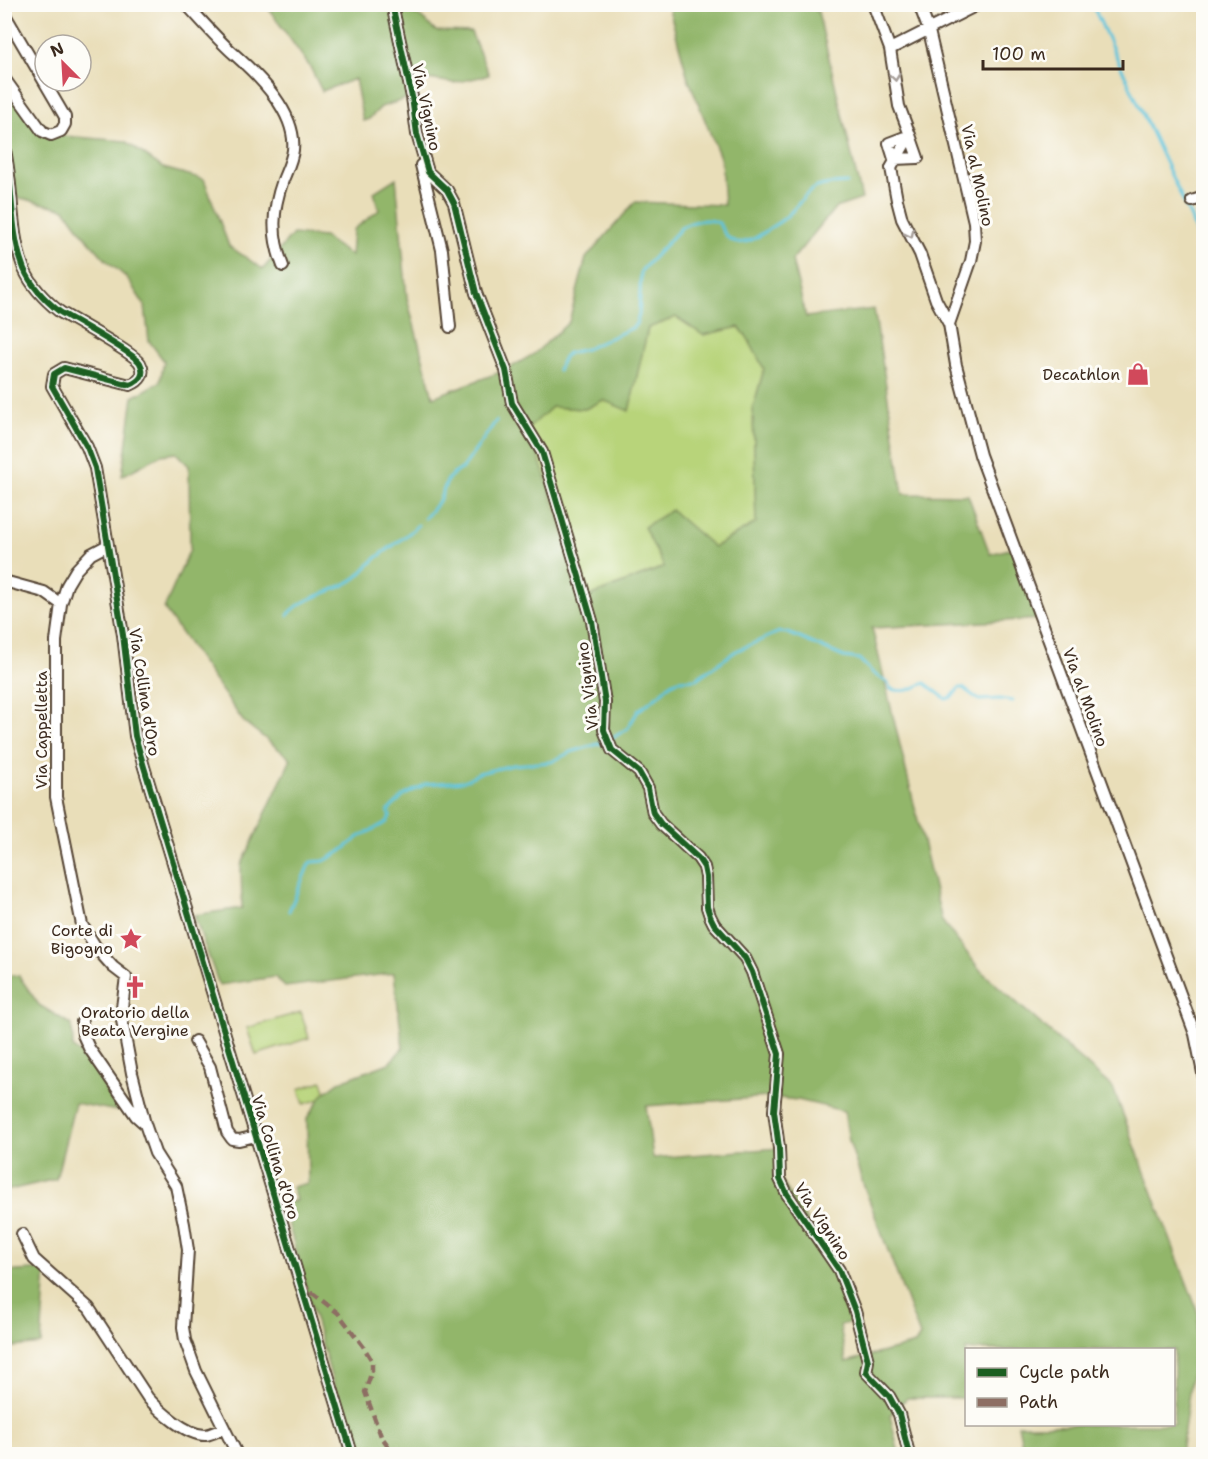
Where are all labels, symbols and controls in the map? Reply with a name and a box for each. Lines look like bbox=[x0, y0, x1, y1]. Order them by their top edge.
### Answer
north arrow bbox=[33, 33, 93, 93]
scale bar bbox=[983, 33, 1122, 71]
text: N bbox=[47, 38, 67, 62]
text: 100 m bbox=[992, 42, 1046, 66]
street label: Via Vignino bbox=[407, 62, 446, 153]
one-way arrow bbox=[888, 73, 900, 82]
street label: Via al Molino bbox=[956, 122, 999, 228]
one-way arrow bbox=[902, 228, 914, 239]
shop icon: Decathlon bbox=[1125, 361, 1151, 387]
place label: Decathlon bbox=[1043, 364, 1120, 385]
street label: Via Collina d'Oro bbox=[124, 627, 165, 758]
street label: Via Vignino bbox=[572, 641, 603, 731]
street label: Via al Molino bbox=[1058, 645, 1113, 750]
street label: Via Cappelletta bbox=[31, 671, 52, 789]
place label: Corte di Bigogno bbox=[51, 920, 113, 959]
place icon: Corte di Bigogno bbox=[118, 926, 144, 952]
church icon: Oratorio della Beata Vergine bbox=[122, 974, 148, 1000]
place label: Oratorio della Beata Vergine bbox=[81, 1002, 189, 1041]
street label: Via Collina d'Oro bbox=[247, 1092, 304, 1222]
street label: Via Vignino bbox=[790, 1178, 856, 1264]
legend bbox=[965, 1348, 1175, 1426]
text: Cycle path bbox=[1019, 1360, 1110, 1384]
text: Path bbox=[1019, 1390, 1058, 1414]

